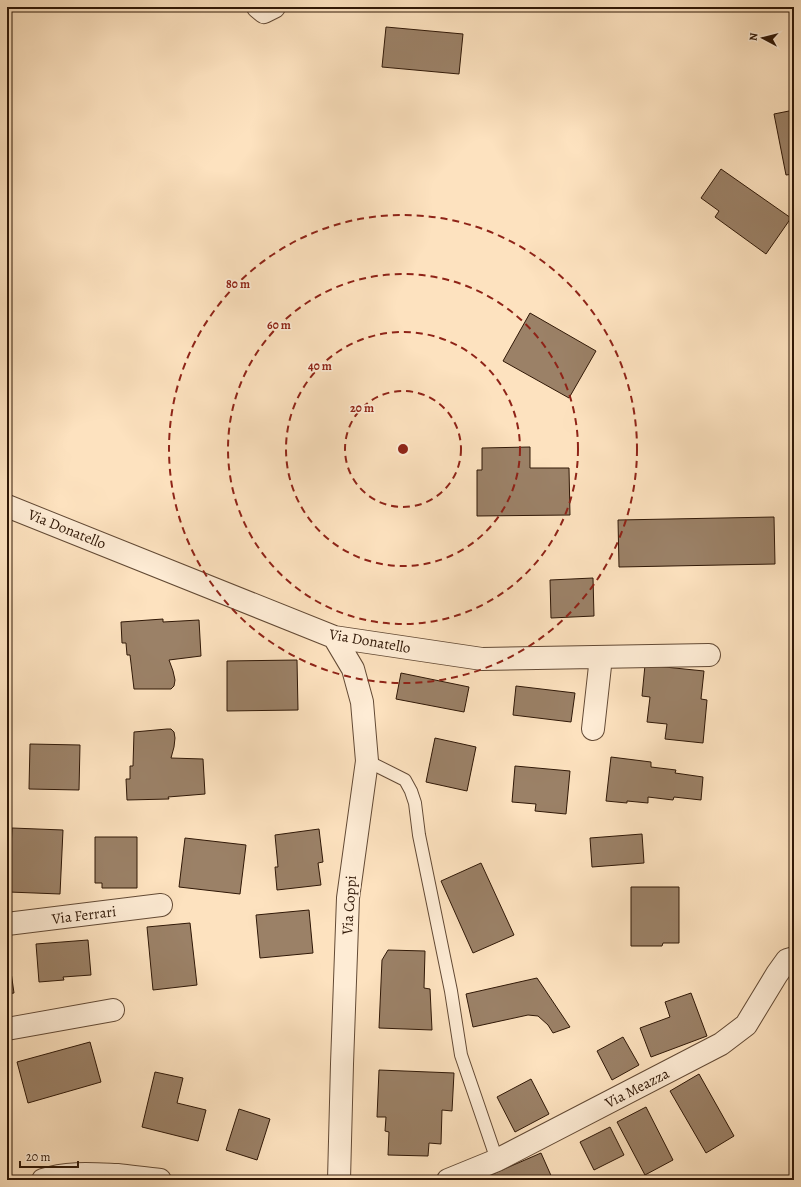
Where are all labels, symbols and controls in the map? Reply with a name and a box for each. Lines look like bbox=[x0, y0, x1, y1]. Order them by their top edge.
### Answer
north arrow bbox=[743, 18, 783, 58]
text: N bbox=[746, 32, 762, 42]
text: 80 m bbox=[226, 276, 250, 292]
text: 60 m bbox=[267, 317, 291, 333]
text: 40 m bbox=[308, 358, 332, 374]
text: 20 m bbox=[350, 400, 374, 416]
centre of rings bbox=[396, 442, 410, 456]
street label: Via Donatello bbox=[24, 504, 109, 554]
street label: Via Donatello bbox=[327, 624, 412, 658]
street label: Via Coppi bbox=[337, 875, 361, 936]
street label: Via Ferrari bbox=[50, 901, 117, 929]
street label: Via Meazza bbox=[601, 1063, 673, 1113]
scale bar bbox=[20, 1143, 78, 1169]
text: 20 m bbox=[26, 1149, 50, 1165]

